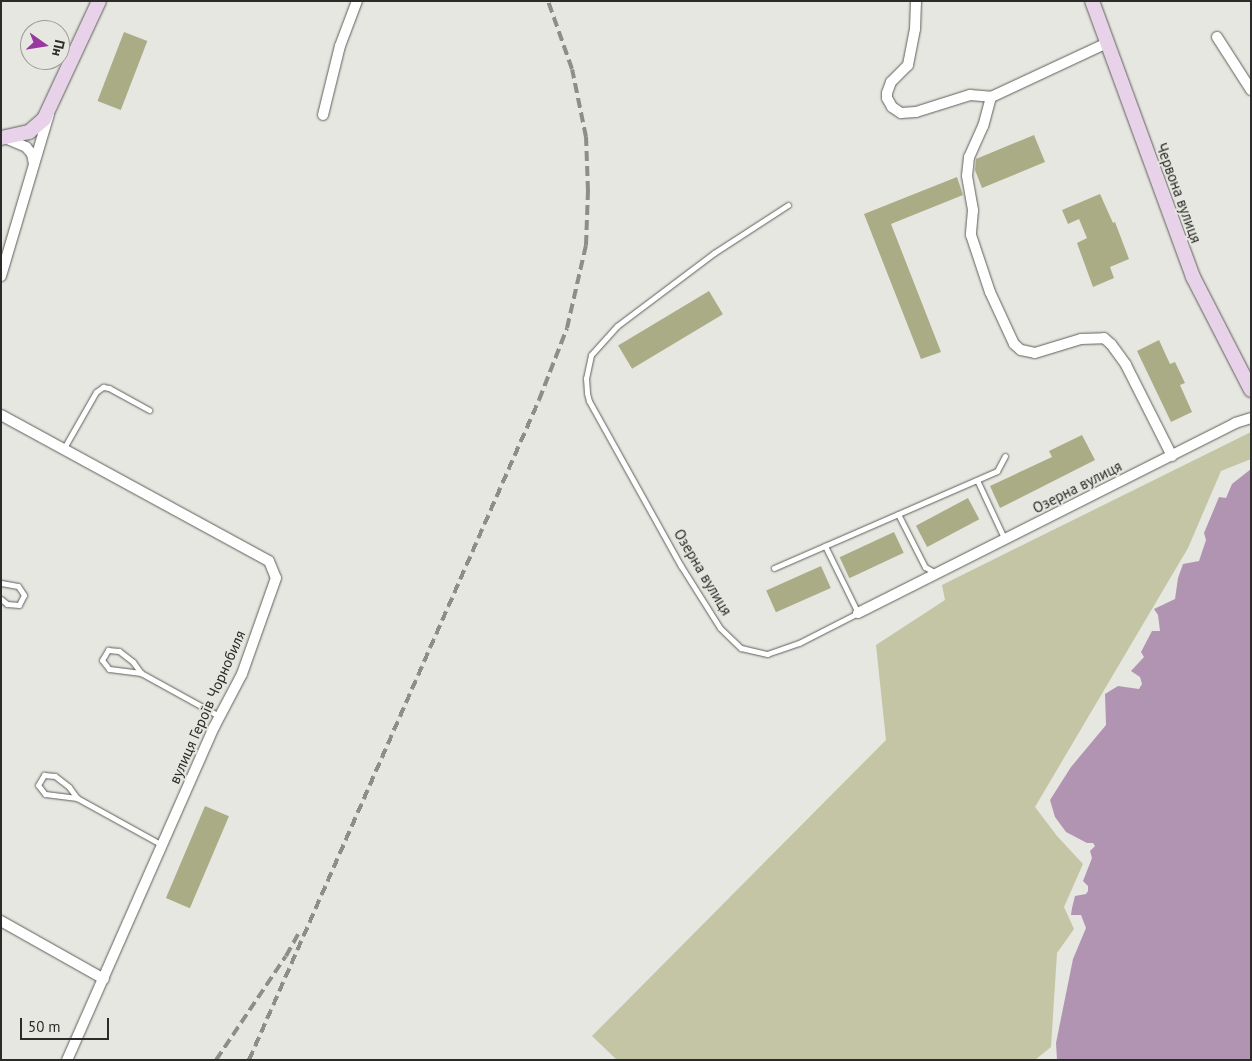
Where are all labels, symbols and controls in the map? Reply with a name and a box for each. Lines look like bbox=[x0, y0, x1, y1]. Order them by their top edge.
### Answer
north arrow bbox=[20, 20, 70, 70]
text: Пн bbox=[48, 38, 69, 58]
street label: Червона вулиця bbox=[1153, 140, 1205, 246]
street label: Озерна вулиця bbox=[1029, 457, 1125, 517]
street label: Озерна вулиця bbox=[670, 526, 736, 618]
street label: вулиця Героїв Чорнобиля bbox=[165, 627, 249, 787]
scale bar bbox=[22, 1008, 111, 1040]
text: 50 m bbox=[28, 1017, 61, 1036]

